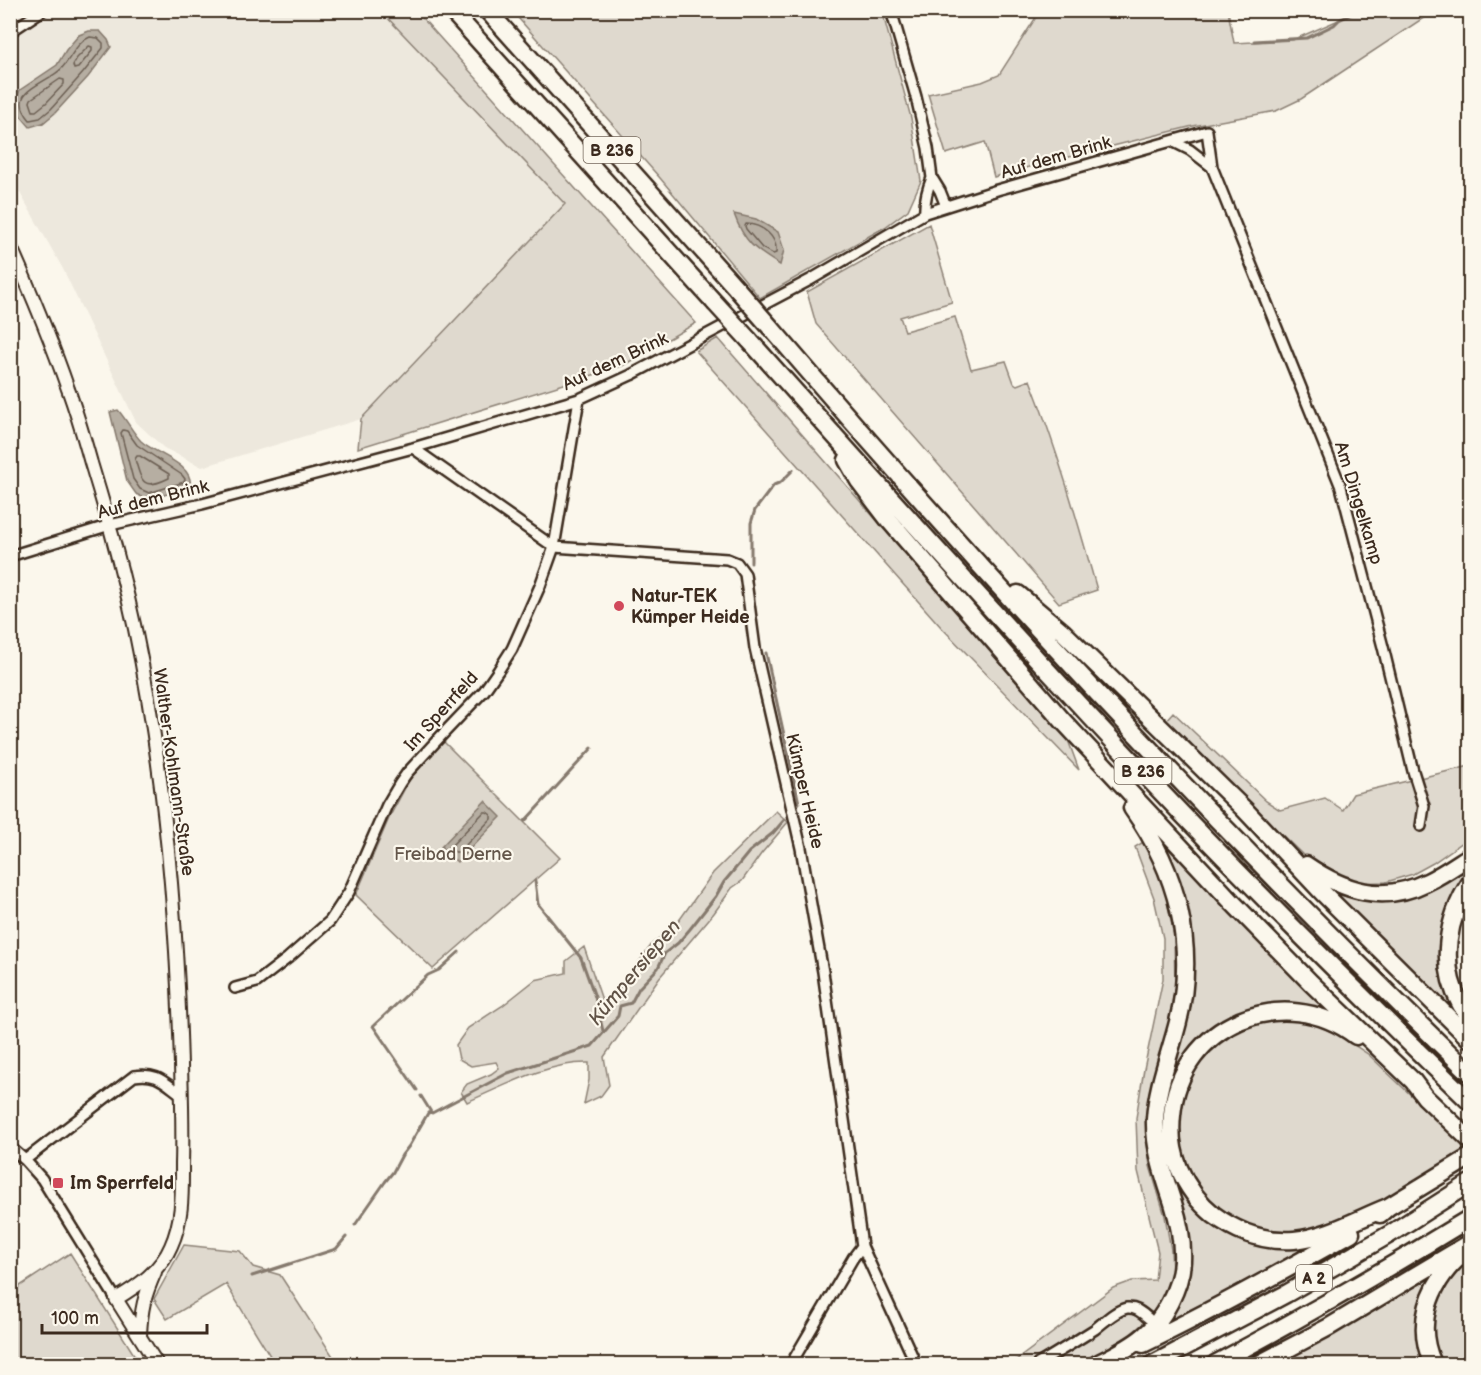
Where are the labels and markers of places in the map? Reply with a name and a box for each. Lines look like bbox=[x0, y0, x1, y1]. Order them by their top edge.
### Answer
place label: Natur-TEK Kümper Heide bbox=[631, 586, 750, 628]
marker: Natur-TEK Kümper Heide bbox=[612, 599, 626, 613]
place label: Im Sperrfeld bbox=[70, 1173, 174, 1194]
marker: Im Sperrfeld bbox=[51, 1176, 65, 1190]

